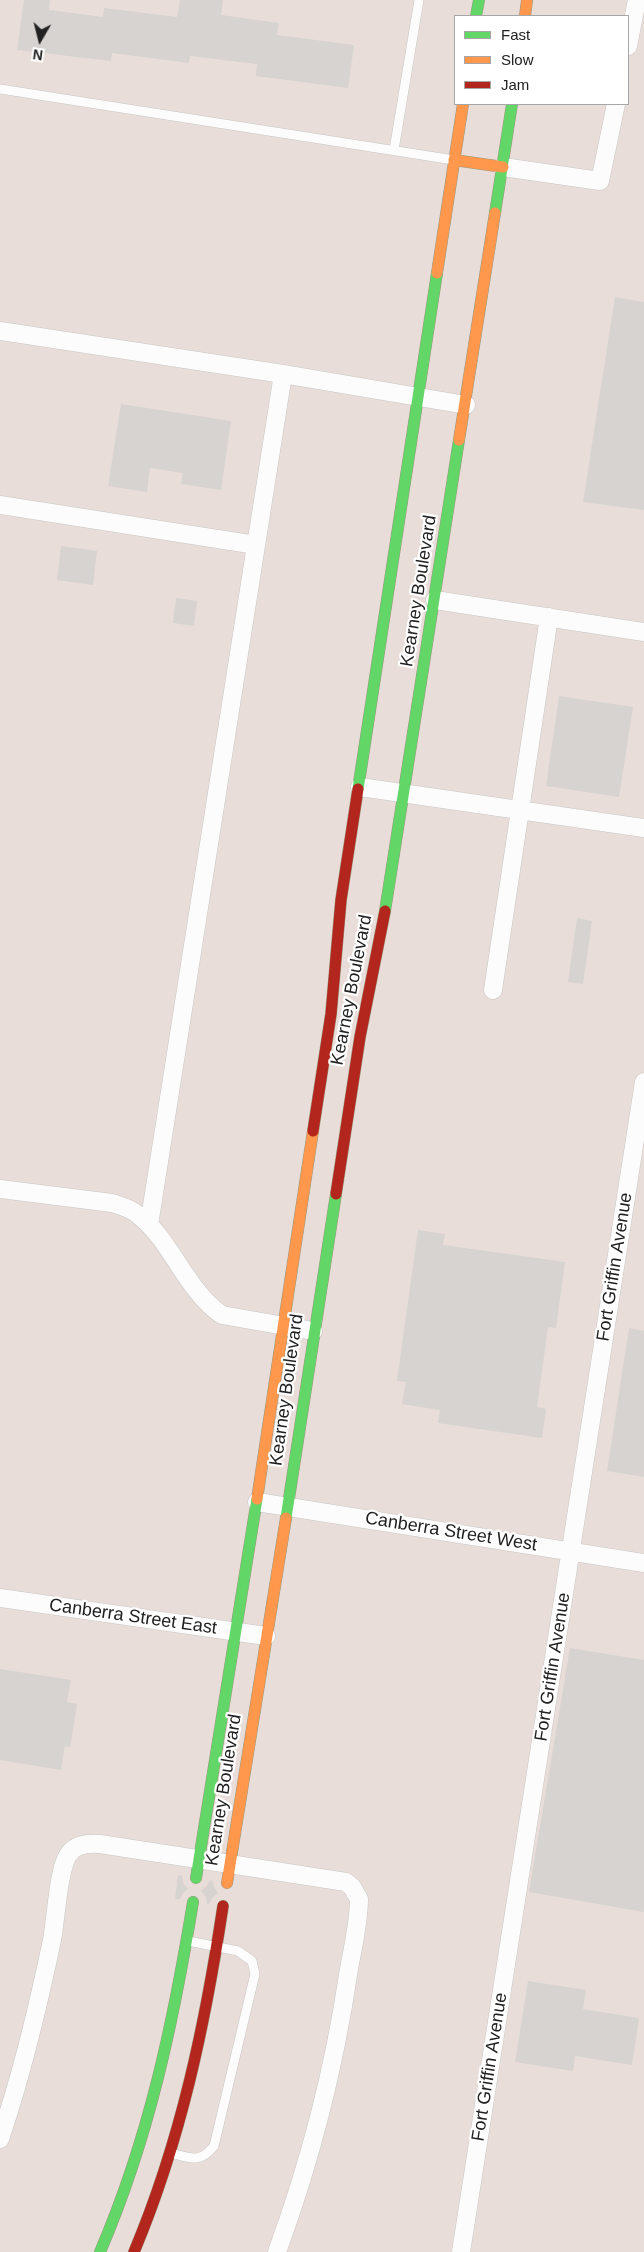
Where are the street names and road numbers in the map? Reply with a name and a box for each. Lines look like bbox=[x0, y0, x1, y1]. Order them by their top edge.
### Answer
street label: Kearney Boulevard bbox=[396, 514, 442, 668]
street label: Kearney Boulevard bbox=[327, 913, 377, 1067]
street label: Fort Griffin Avenue bbox=[593, 1191, 637, 1343]
street label: Kearney Boulevard bbox=[266, 1313, 308, 1467]
street label: Canberra Street West bbox=[364, 1508, 538, 1556]
street label: Fort Griffin Avenue bbox=[531, 1591, 575, 1743]
street label: Canberra Street East bbox=[48, 1595, 218, 1639]
street label: Kearney Boulevard bbox=[201, 1713, 247, 1867]
street label: Fort Griffin Avenue bbox=[468, 1991, 512, 2143]

